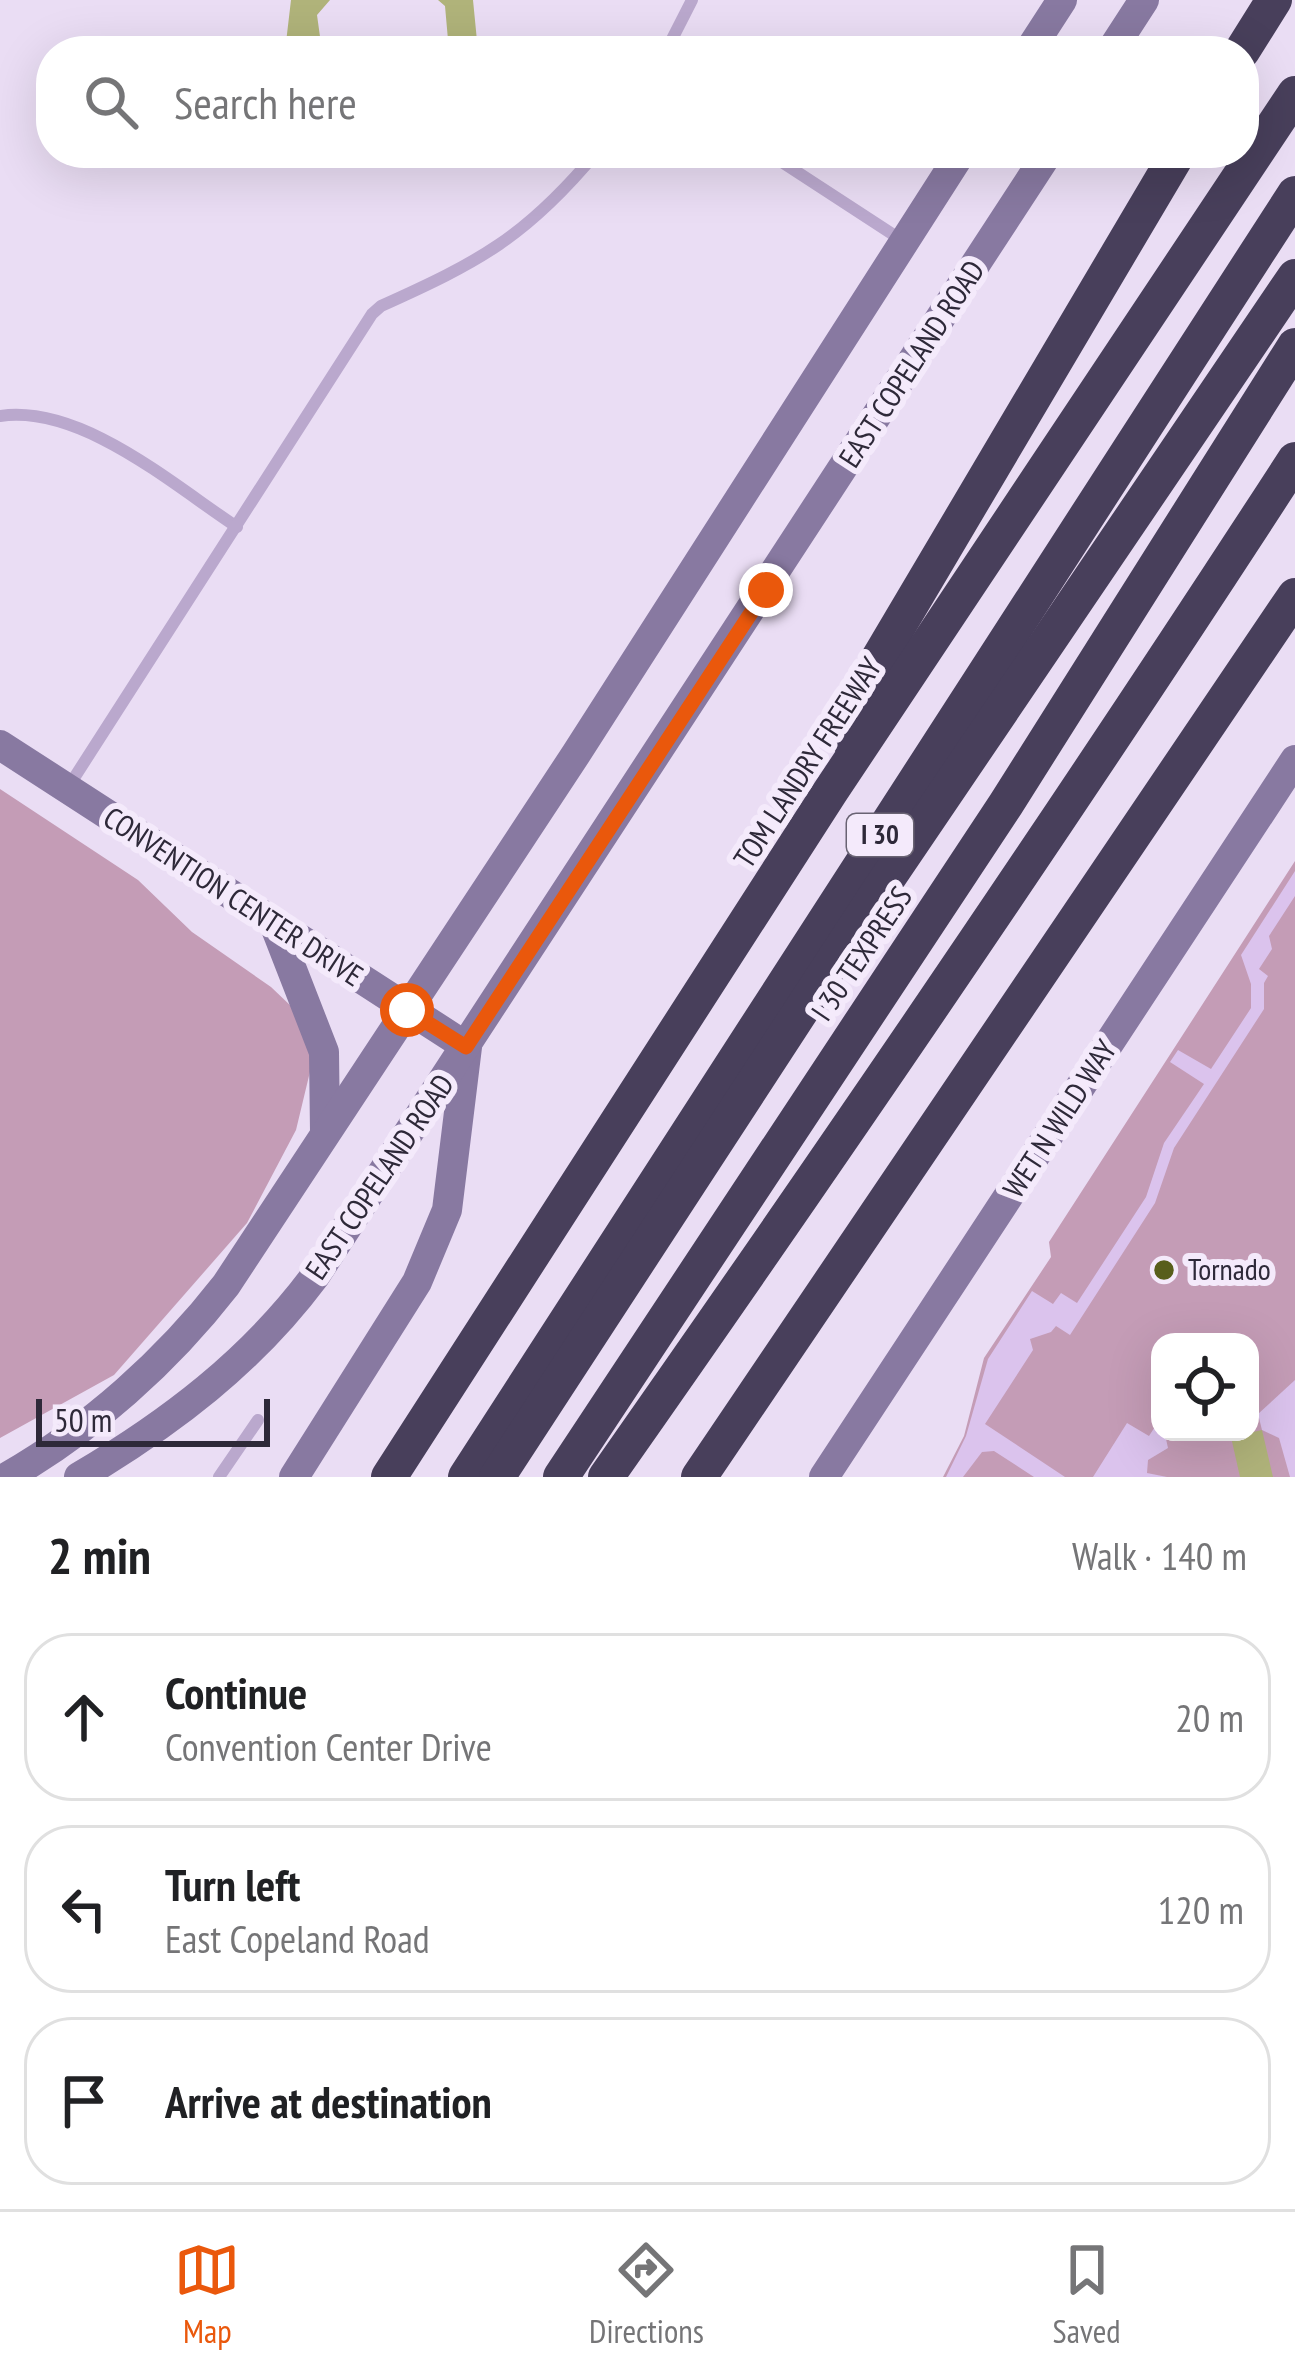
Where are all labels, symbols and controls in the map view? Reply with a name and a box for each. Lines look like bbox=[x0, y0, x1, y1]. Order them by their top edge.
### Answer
search box bbox=[36, 36, 1259, 168]
icon: search bbox=[78, 69, 144, 135]
text: Search here bbox=[174, 73, 357, 131]
street label: EAST COPELAND ROAD bbox=[829, 252, 992, 474]
route end bbox=[739, 563, 793, 617]
street label: TOM LANDRY FREEWAY bbox=[724, 649, 890, 875]
street label: CONVENTION CENTER DRIVE bbox=[97, 797, 371, 994]
road number: I 30 bbox=[847, 814, 913, 856]
street label: I 30 TEXPRESS bbox=[802, 879, 920, 1028]
route start bbox=[380, 983, 434, 1037]
street label: WET N WILD WAY bbox=[993, 1032, 1124, 1205]
street label: EAST COPELAND ROAD bbox=[296, 1066, 462, 1286]
place label: Tornado bbox=[1188, 1249, 1271, 1288]
marker: Tornado bbox=[1151, 1257, 1177, 1283]
map controls bbox=[1151, 1333, 1259, 1441]
button: locate bbox=[1151, 1333, 1259, 1441]
scale bar bbox=[36, 1393, 270, 1446]
text: 50 m bbox=[54, 1398, 112, 1441]
text: 2 min bbox=[48, 1522, 151, 1588]
text: Walk · 140 m bbox=[1072, 1530, 1247, 1581]
text: Continue bbox=[165, 1663, 307, 1721]
icon: ahead bbox=[51, 1684, 117, 1750]
text: 20 m bbox=[1175, 1692, 1244, 1743]
text: Convention Center Drive bbox=[165, 1721, 492, 1772]
text: Turn left bbox=[165, 1855, 300, 1913]
icon: left bbox=[51, 1876, 117, 1942]
text: 120 m bbox=[1158, 1884, 1244, 1935]
text: East Copeland Road bbox=[165, 1913, 430, 1964]
icon: arrive bbox=[51, 2068, 117, 2134]
text: Arrive at destination bbox=[165, 2072, 492, 2130]
tab: Map bbox=[174, 2237, 240, 2352]
tab: Directions bbox=[589, 2237, 704, 2352]
tab: Saved bbox=[1053, 2237, 1121, 2352]

